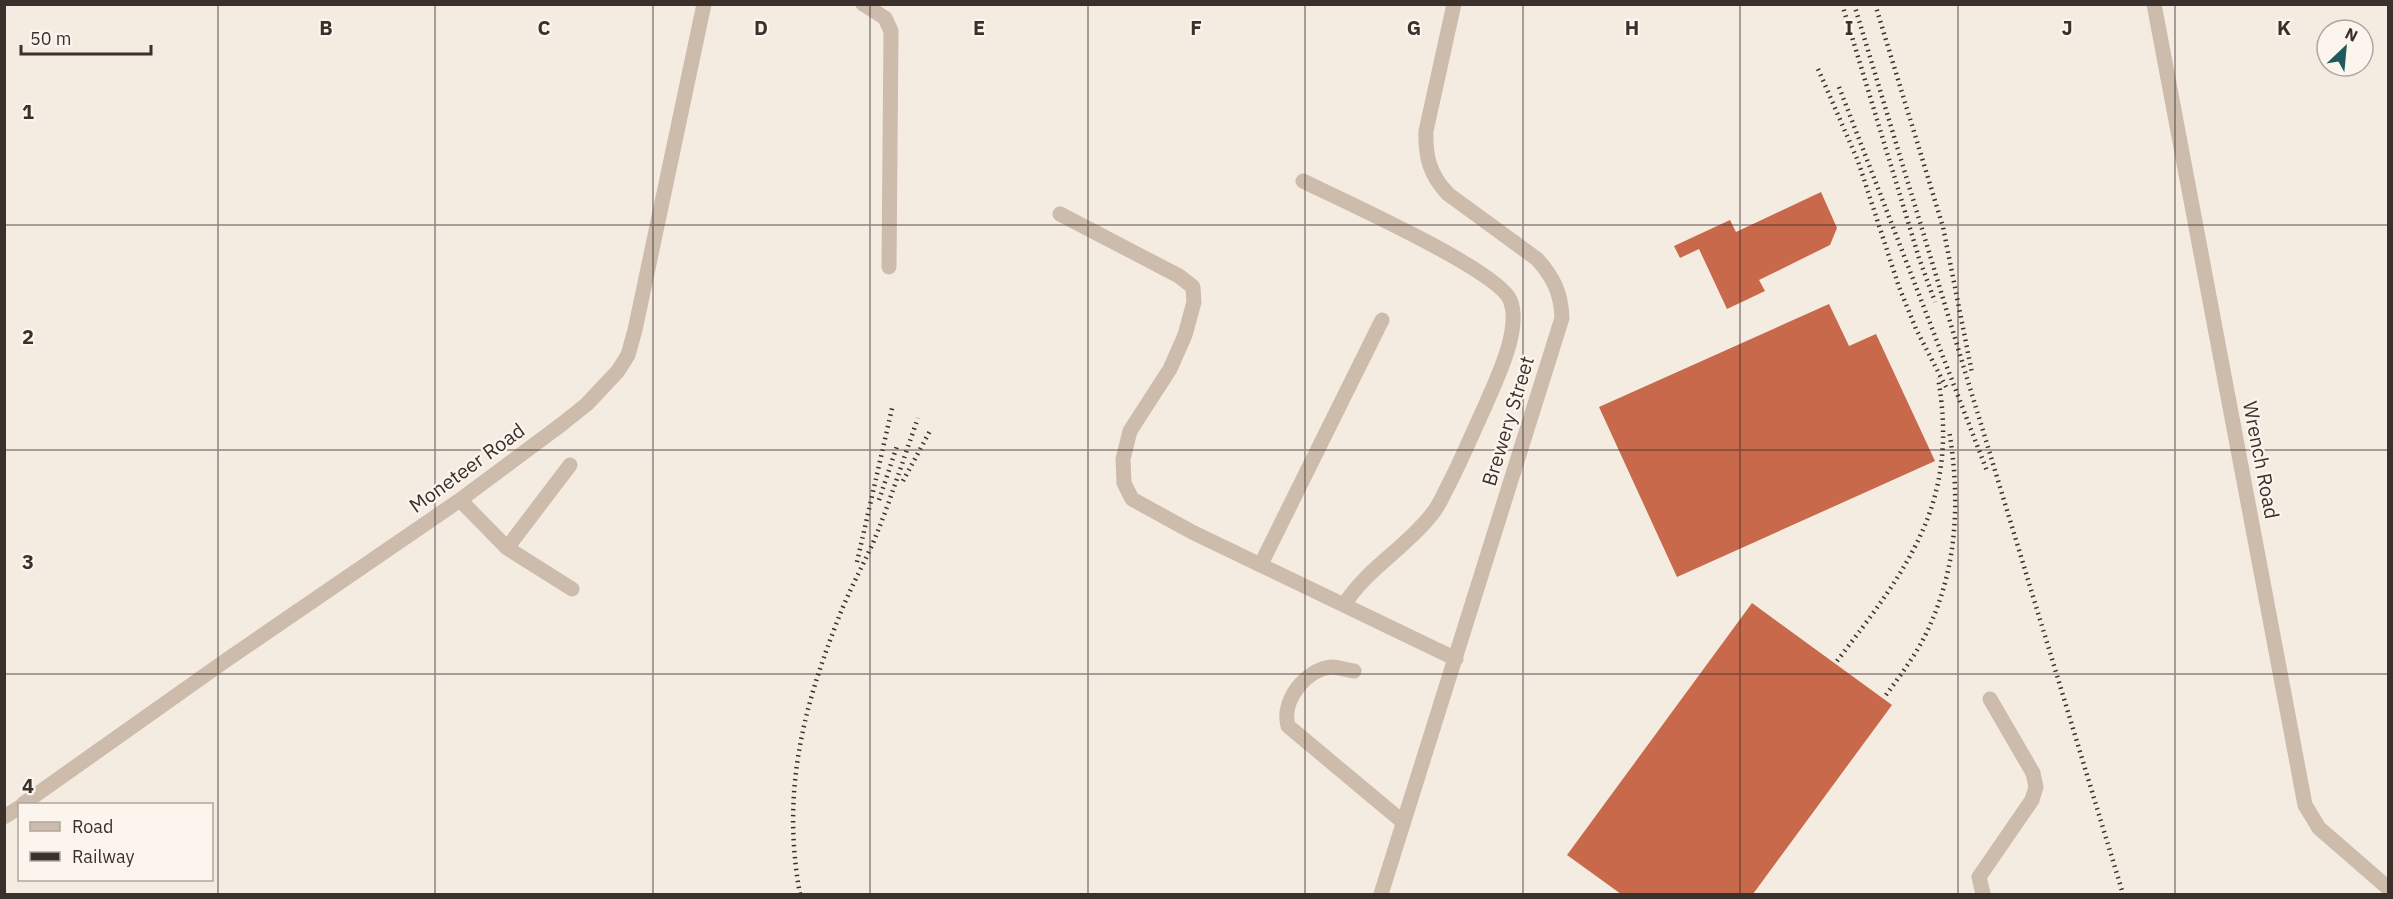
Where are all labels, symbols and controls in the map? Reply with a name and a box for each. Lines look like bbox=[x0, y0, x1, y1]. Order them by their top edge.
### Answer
text: B bbox=[319, 14, 333, 41]
text: C bbox=[537, 14, 551, 41]
text: D bbox=[754, 14, 768, 41]
text: E bbox=[973, 14, 985, 41]
text: F bbox=[1190, 14, 1202, 41]
text: G bbox=[1407, 14, 1421, 41]
text: H bbox=[1625, 14, 1639, 41]
text: I bbox=[1845, 14, 1853, 41]
text: J bbox=[2061, 14, 2073, 41]
text: K bbox=[2277, 14, 2291, 41]
scale bar bbox=[21, 18, 152, 56]
north arrow bbox=[2315, 18, 2375, 78]
text: N bbox=[2342, 23, 2361, 46]
text: 50 m bbox=[30, 27, 72, 50]
text: 1 bbox=[22, 98, 34, 125]
text: 2 bbox=[22, 323, 34, 350]
street label: Brewery Street bbox=[1475, 353, 1540, 489]
street label: Wrench Road bbox=[2237, 399, 2286, 521]
street label: Moneteer Road bbox=[403, 416, 530, 519]
text: 3 bbox=[22, 548, 34, 575]
text: 4 bbox=[22, 772, 34, 799]
legend bbox=[18, 803, 213, 881]
text: Road bbox=[72, 815, 113, 838]
text: Railway bbox=[72, 845, 134, 868]

